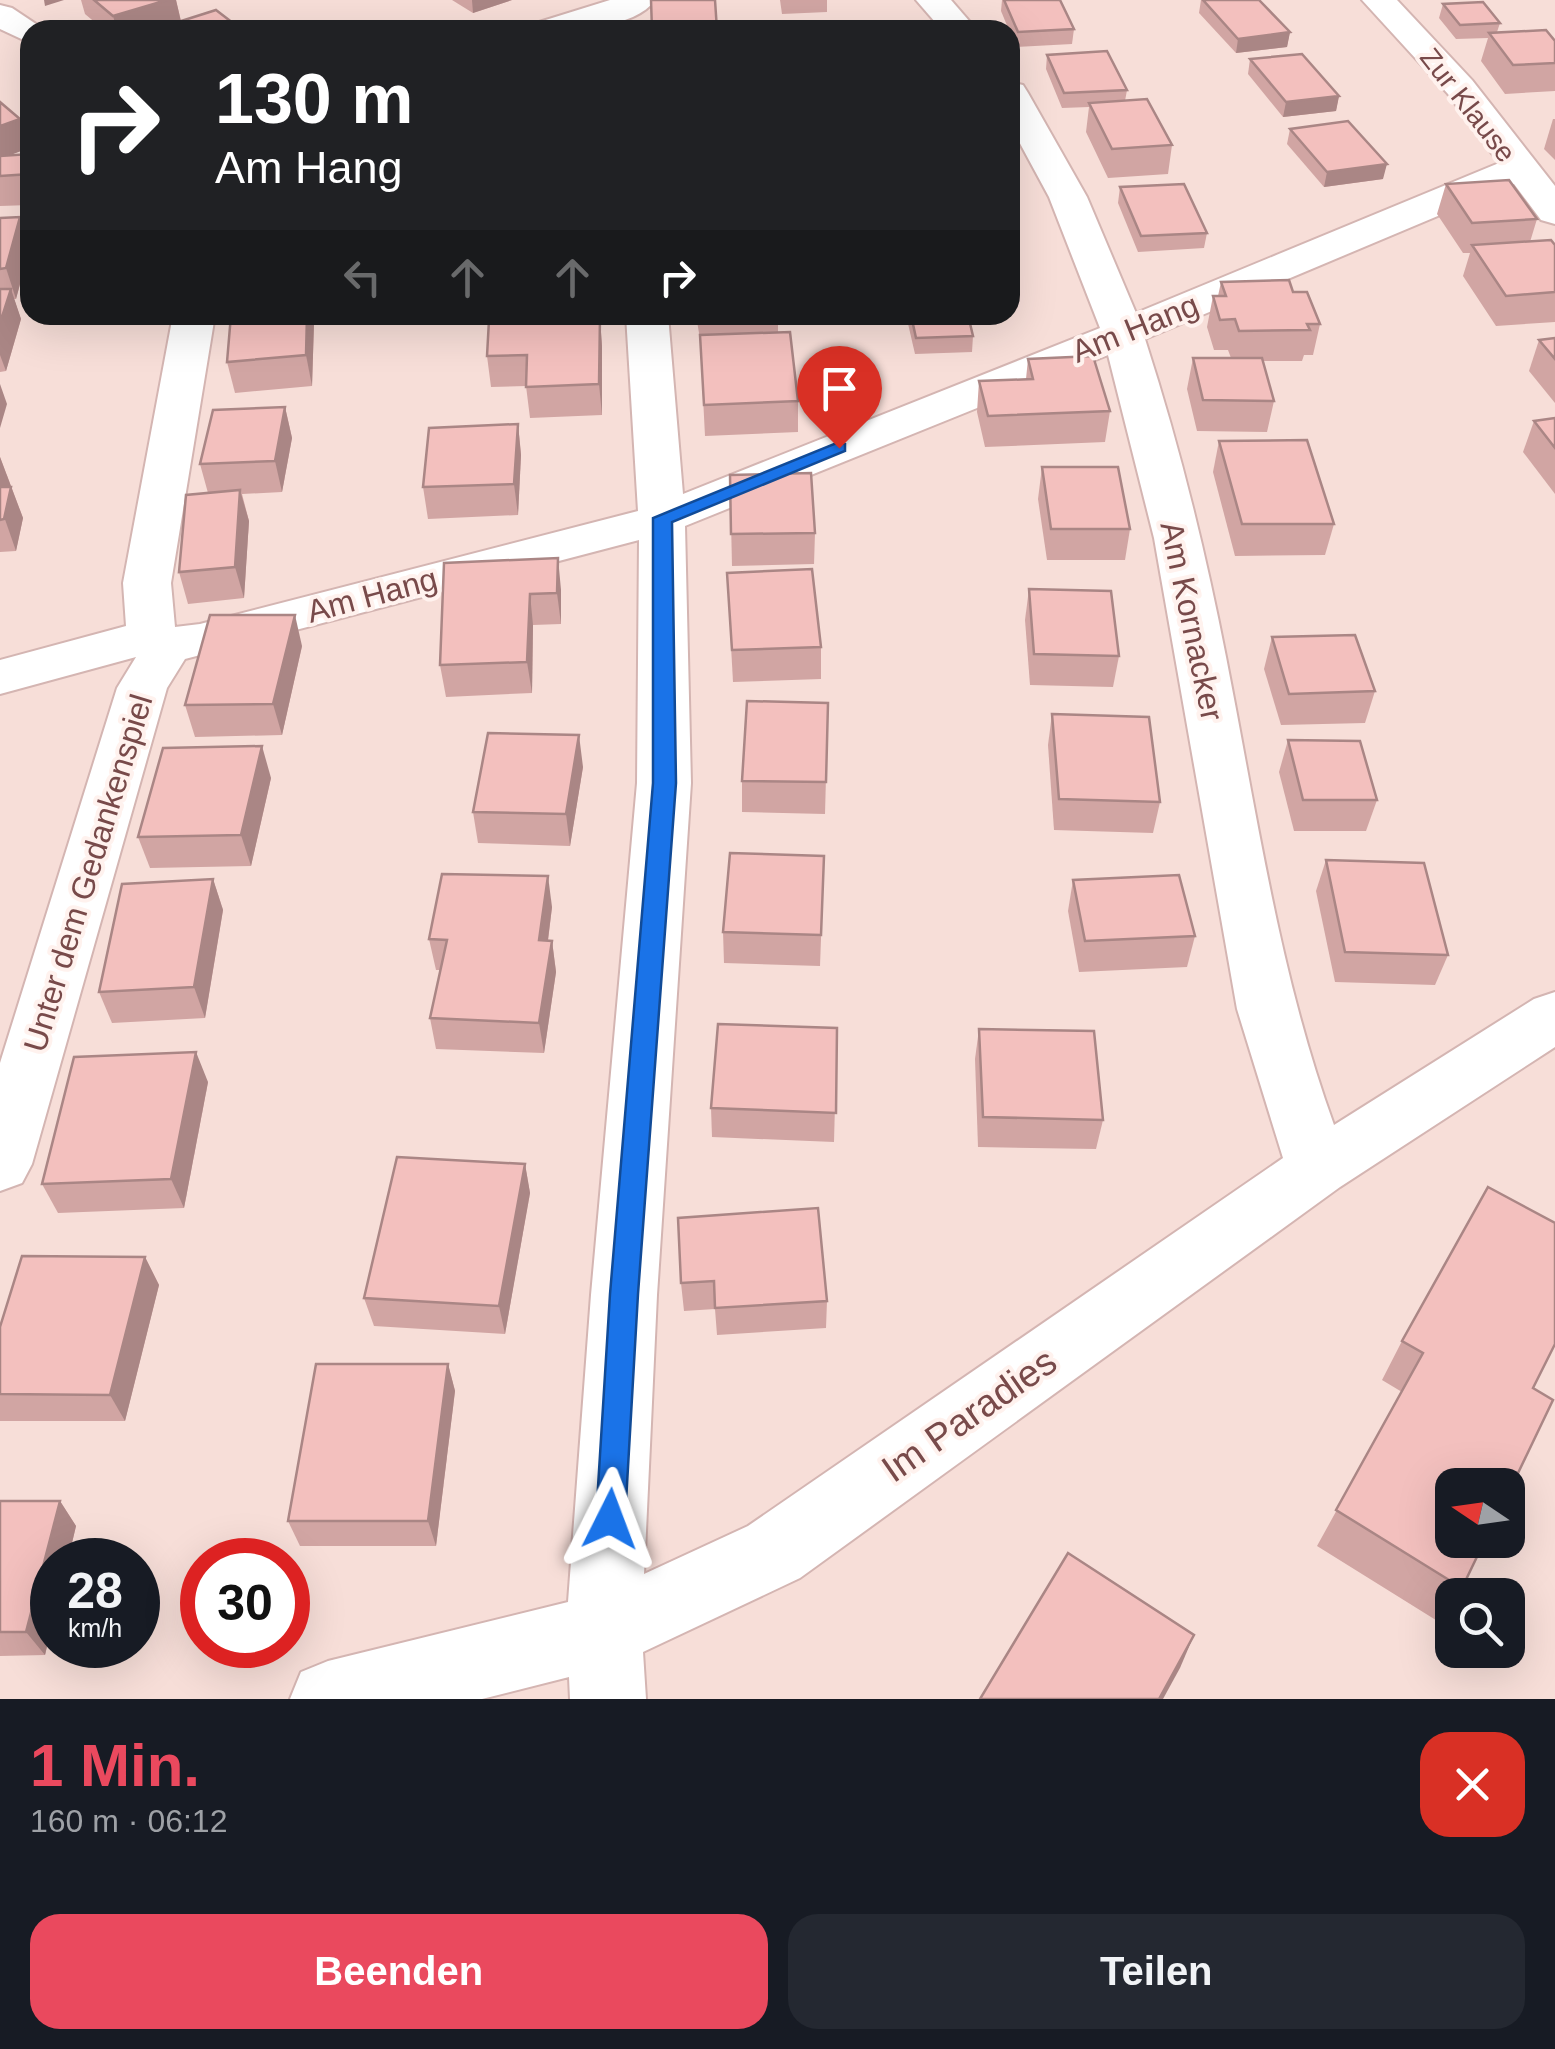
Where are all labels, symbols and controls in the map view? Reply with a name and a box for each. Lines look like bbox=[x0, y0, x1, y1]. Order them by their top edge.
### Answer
street label: Zur Klause bbox=[1414, 42, 1522, 168]
icon: right bbox=[50, 60, 180, 190]
text: 130 m bbox=[215, 60, 413, 138]
text: Am Hang bbox=[215, 142, 403, 193]
icon: left bbox=[335, 250, 390, 305]
icon: ahead bbox=[440, 250, 495, 305]
icon: ahead bbox=[545, 250, 600, 305]
icon: right bbox=[650, 250, 705, 305]
street label: Am Hang bbox=[1066, 286, 1204, 370]
pin bbox=[797, 346, 882, 449]
icon: arrive bbox=[812, 361, 867, 416]
street label: Am Kornacker bbox=[1153, 518, 1231, 724]
street label: Am Hang bbox=[303, 560, 441, 630]
street label: Unter dem Gedankenspiel bbox=[16, 690, 160, 1056]
street label: Im Paradies bbox=[874, 1340, 1064, 1490]
position arrow bbox=[558, 1467, 662, 1571]
north arrow bbox=[1435, 1468, 1525, 1558]
map controls bbox=[1435, 1468, 1525, 1668]
speed limit sign: 30 bbox=[180, 1538, 310, 1668]
text: 28 bbox=[67, 1563, 123, 1619]
button: search bbox=[1435, 1578, 1525, 1668]
text: km/h bbox=[68, 1614, 122, 1642]
text: 1 Min. bbox=[30, 1732, 200, 1799]
button: close bbox=[1420, 1732, 1525, 1837]
text: 160 m · 06:12 bbox=[30, 1803, 227, 1839]
button: Beenden bbox=[30, 1914, 768, 2029]
button: Teilen bbox=[788, 1914, 1525, 2029]

